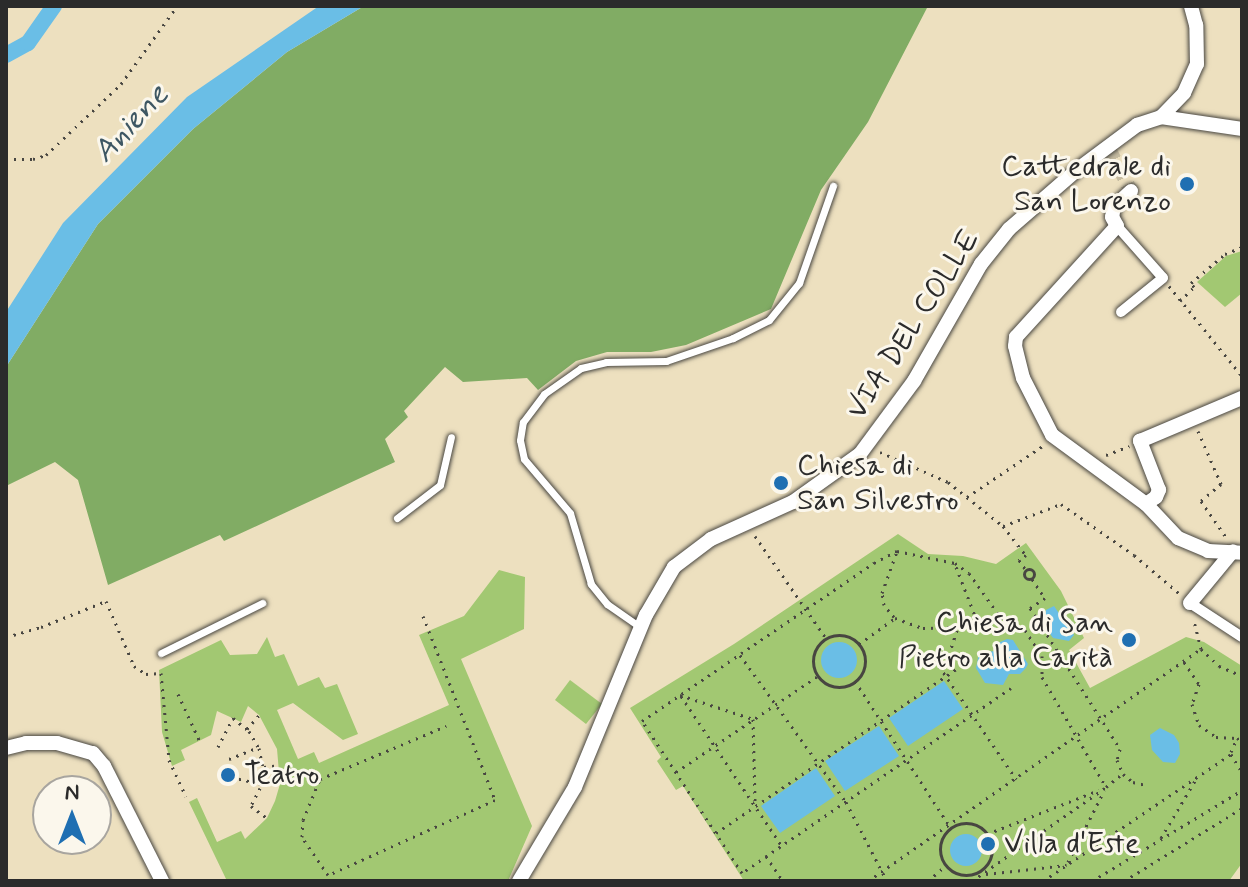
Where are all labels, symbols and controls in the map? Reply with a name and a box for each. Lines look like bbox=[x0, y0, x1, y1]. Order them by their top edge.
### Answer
water label: Aniene bbox=[85, 77, 177, 171]
place label: Cattedrale di San Lorenzo bbox=[1001, 149, 1171, 220]
marker: Cattedrale di San Lorenzo bbox=[1178, 175, 1196, 193]
street label: VIA DEL COLLE bbox=[839, 223, 989, 427]
place label: Chiesa di San Silvestro bbox=[797, 448, 956, 518]
marker: Chiesa di San Silvestro bbox=[772, 474, 790, 492]
place label: Chiesa di San Pietro alla Carità bbox=[895, 605, 1113, 676]
marker: Chiesa di San Pietro alla Carità bbox=[1120, 631, 1138, 649]
place label: Teatro bbox=[244, 757, 319, 793]
marker: Teatro bbox=[219, 766, 237, 784]
north arrow bbox=[32, 775, 112, 855]
text: N bbox=[65, 779, 79, 807]
place label: Villa d'Este bbox=[1004, 826, 1140, 862]
marker: Villa d'Este bbox=[979, 835, 997, 853]

